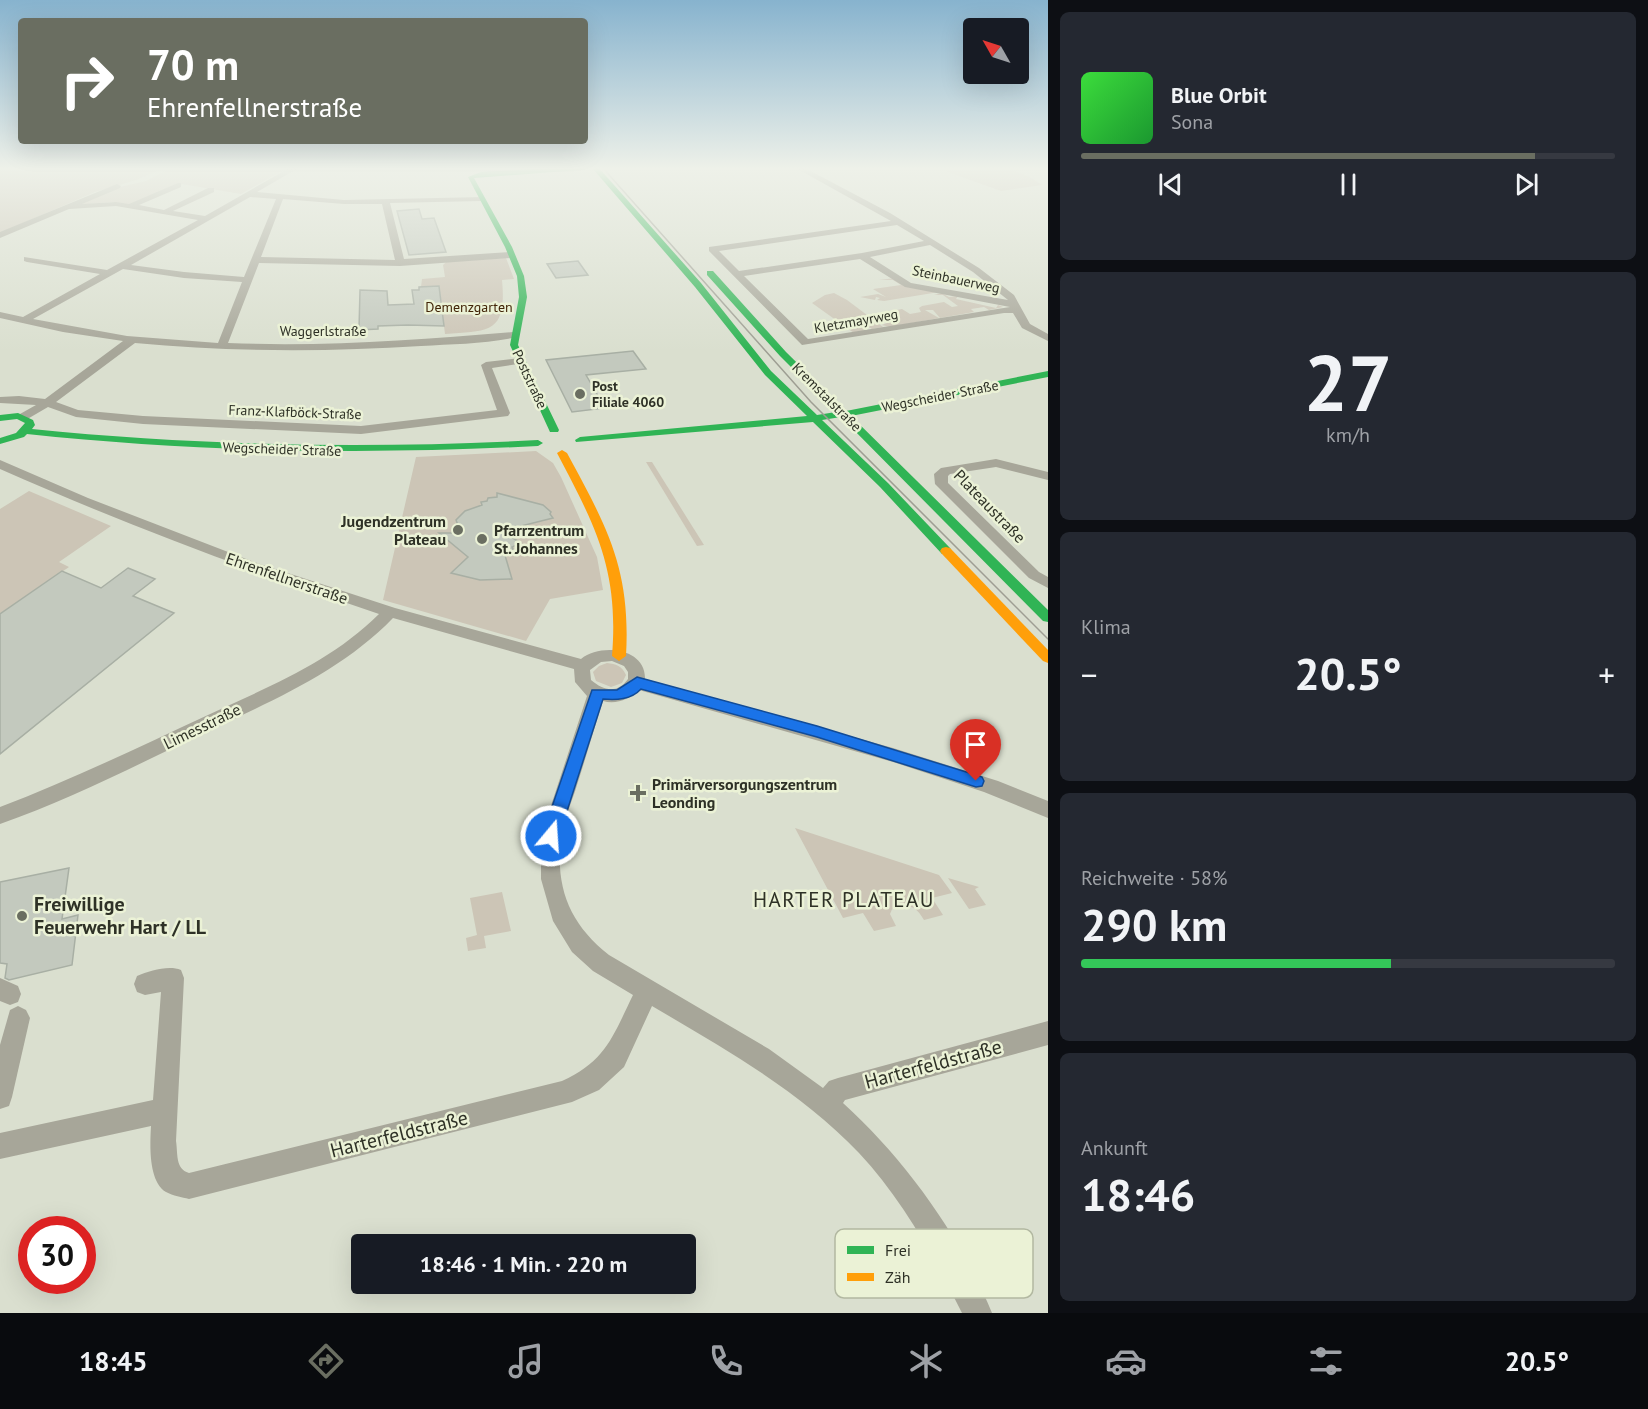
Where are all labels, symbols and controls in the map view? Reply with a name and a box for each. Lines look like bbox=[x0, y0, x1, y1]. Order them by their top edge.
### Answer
north arrow bbox=[963, 18, 1029, 84]
map controls bbox=[963, 18, 1029, 84]
text: 70 m bbox=[147, 37, 239, 92]
icon: right bbox=[48, 42, 126, 120]
text: Blue Orbit bbox=[1171, 81, 1267, 109]
text: Ehrenfellnerstraße bbox=[147, 90, 362, 124]
text: Sona bbox=[1171, 109, 1213, 135]
icon: previous bbox=[1154, 168, 1187, 201]
icon: pause bbox=[1332, 168, 1365, 201]
icon: next bbox=[1510, 168, 1543, 201]
street label: Steinbauerweg bbox=[911, 261, 1001, 297]
park label: Demenzgarten bbox=[425, 298, 513, 316]
street label: Kletzmayrweg bbox=[813, 305, 899, 337]
street label: Waggerlstraße bbox=[280, 322, 366, 340]
text: 27 bbox=[1304, 332, 1392, 433]
street label: Poststraße bbox=[508, 347, 552, 411]
street label: Kremstalstraße bbox=[789, 359, 865, 435]
street label: Wegscheider Straße bbox=[880, 376, 1000, 416]
place label: Post Filiale 4060 bbox=[592, 377, 664, 411]
marker: Post Filiale 4060 bbox=[573, 387, 587, 401]
street label: Franz-Klafböck-Straße bbox=[228, 401, 362, 423]
text: km/h bbox=[1326, 422, 1370, 448]
street label: Wegscheider Straße bbox=[222, 438, 342, 460]
street label: Plateaustraße bbox=[950, 465, 1030, 547]
place label: Jugendzentrum Plateau bbox=[340, 511, 446, 549]
place label: Pfarrzentrum St. Johannes bbox=[494, 520, 584, 558]
marker: Jugendzentrum Plateau bbox=[451, 523, 465, 537]
marker: Pfarrzentrum St. Johannes bbox=[475, 532, 489, 546]
street label: Ehrenfellnerstraße bbox=[223, 548, 351, 608]
text: Klima bbox=[1081, 614, 1131, 640]
text: 20.5° bbox=[1294, 644, 1402, 702]
text: − bbox=[1081, 653, 1098, 696]
text: + bbox=[1598, 653, 1615, 696]
street label: Limesstraße bbox=[160, 699, 244, 753]
pin bbox=[950, 719, 1001, 781]
icon: arrive bbox=[959, 728, 992, 761]
place label: Primärversorgungszentrum Leonding bbox=[652, 774, 837, 812]
marker: Primärversorgungszentrum Leonding bbox=[629, 784, 647, 802]
position arrow bbox=[519, 804, 583, 868]
text: Reichweite · 58% bbox=[1081, 865, 1227, 891]
district label: HARTER PLATEAU bbox=[753, 886, 935, 913]
place label: Freiwillige Feuerwehr Hart / LL bbox=[34, 891, 207, 940]
text: 290 km bbox=[1081, 895, 1227, 953]
marker: Freiwillige Feuerwehr Hart / LL bbox=[15, 909, 29, 923]
street label: Harterfeldstraße bbox=[861, 1033, 1005, 1095]
street label: Harterfeldstraße bbox=[327, 1104, 471, 1164]
text: Ankunft bbox=[1081, 1135, 1148, 1161]
text: 18:46 bbox=[1081, 1165, 1195, 1223]
speed limit sign: 30 bbox=[18, 1216, 96, 1294]
legend bbox=[835, 1229, 1033, 1298]
text: Frei bbox=[885, 1240, 911, 1260]
text: 18:46 · 1 Min. · 220 m bbox=[420, 1250, 627, 1278]
text: Zäh bbox=[885, 1267, 910, 1287]
icon: directions bbox=[305, 1340, 347, 1382]
icon: music bbox=[505, 1340, 547, 1382]
icon: phone bbox=[705, 1340, 747, 1382]
icon: climate bbox=[905, 1340, 947, 1382]
icon: car bbox=[1105, 1340, 1147, 1382]
icon: filters bbox=[1305, 1340, 1347, 1382]
text: 18:45 bbox=[79, 1344, 147, 1378]
text: 20.5° bbox=[1505, 1344, 1569, 1378]

